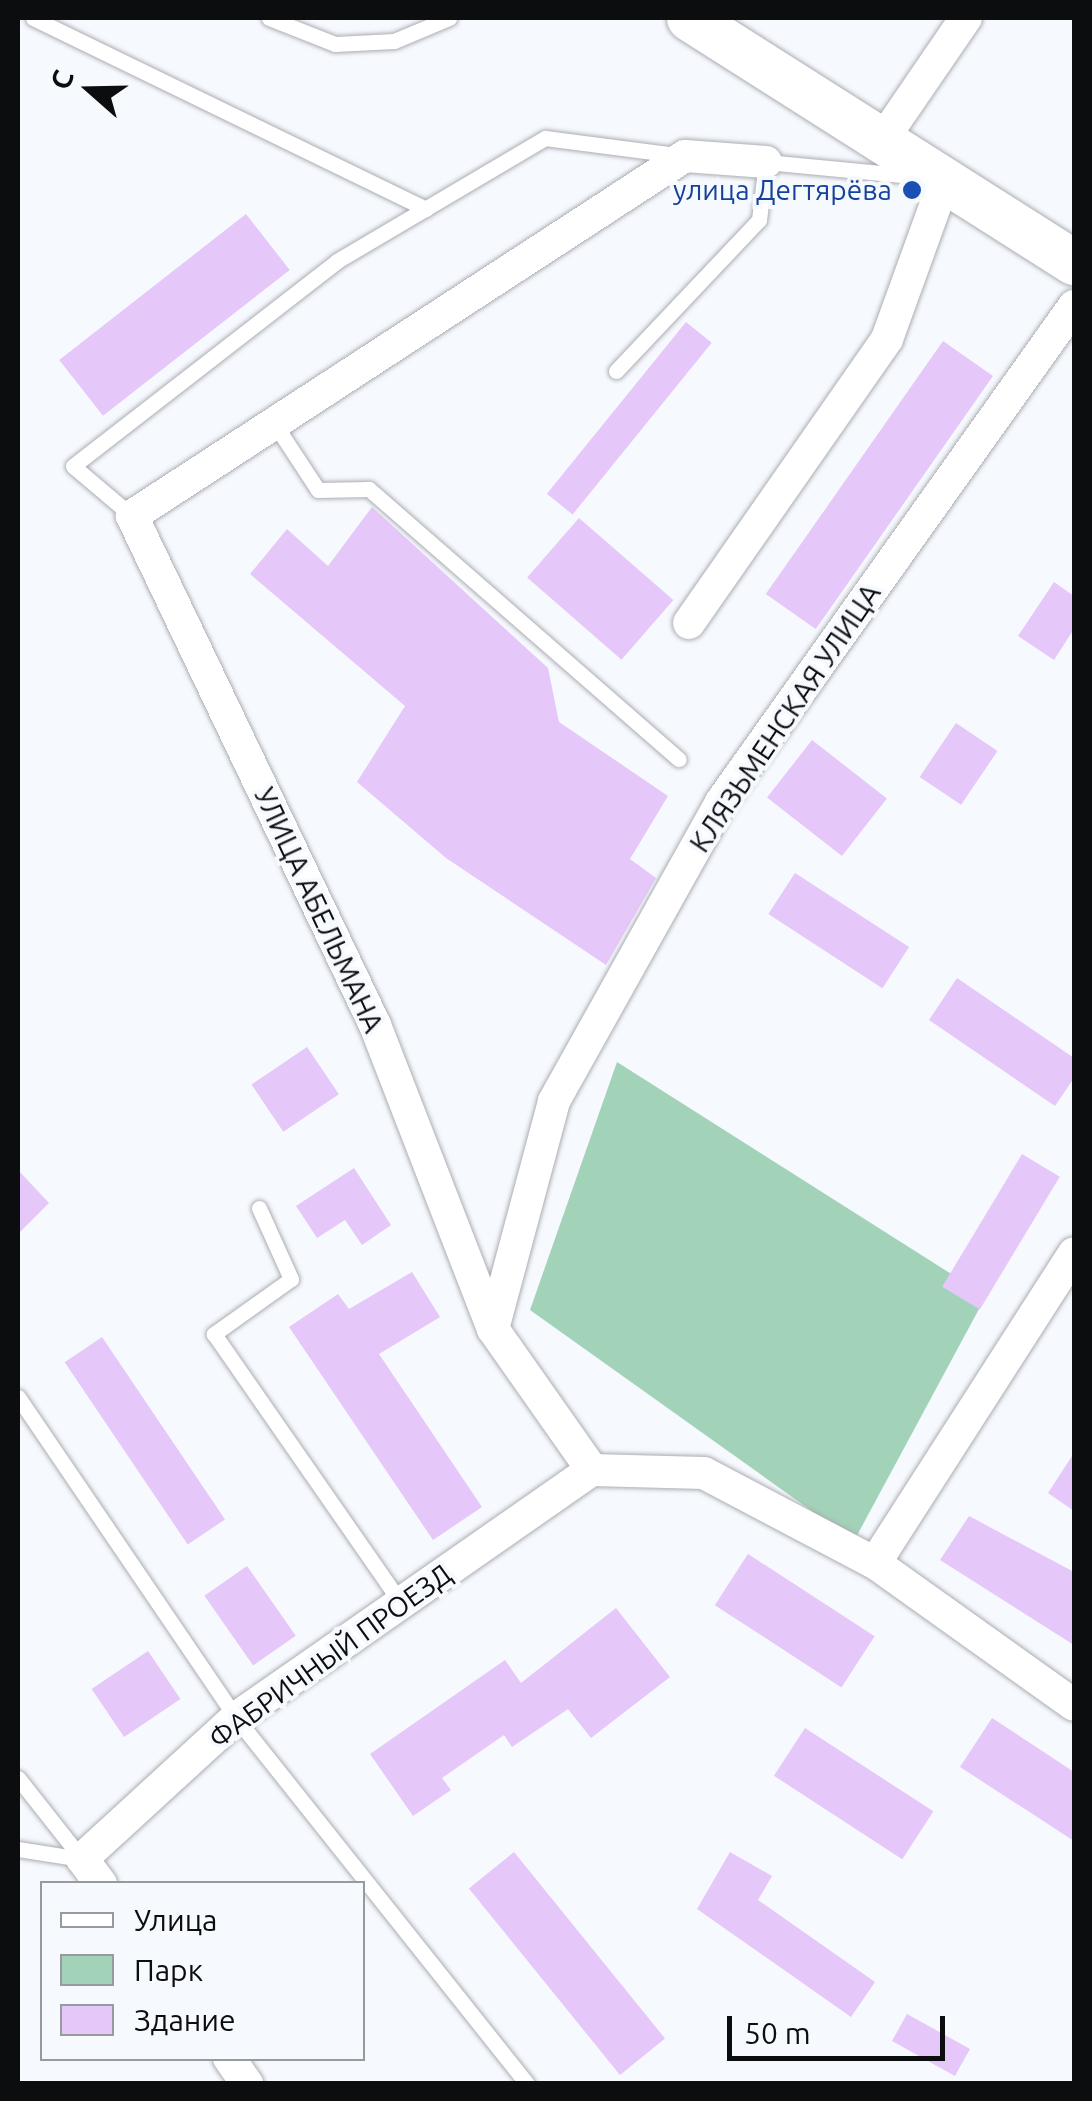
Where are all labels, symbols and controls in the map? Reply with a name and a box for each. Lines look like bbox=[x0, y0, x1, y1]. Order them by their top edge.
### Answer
north arrow bbox=[40, 40, 140, 140]
text: С bbox=[44, 66, 79, 93]
place label: улица Дегтярёва bbox=[673, 173, 892, 207]
marker: улица Дегтярёва bbox=[901, 179, 923, 201]
street label: КЛЯЗЬМЕНСКАЯ УЛИЦА bbox=[683, 577, 887, 859]
street label: УЛИЦА АБЕЛЬМАНА bbox=[247, 782, 391, 1038]
street label: ФАБРИЧНЫЙ ПРОЕЗД bbox=[202, 1557, 458, 1755]
legend bbox=[40, 1881, 365, 2061]
text: Улица bbox=[134, 1903, 218, 1937]
text: Парк bbox=[134, 1953, 203, 1987]
scale bar bbox=[732, 1996, 950, 2058]
text: Здание bbox=[134, 2003, 236, 2037]
text: 50 m bbox=[744, 2016, 811, 2050]

